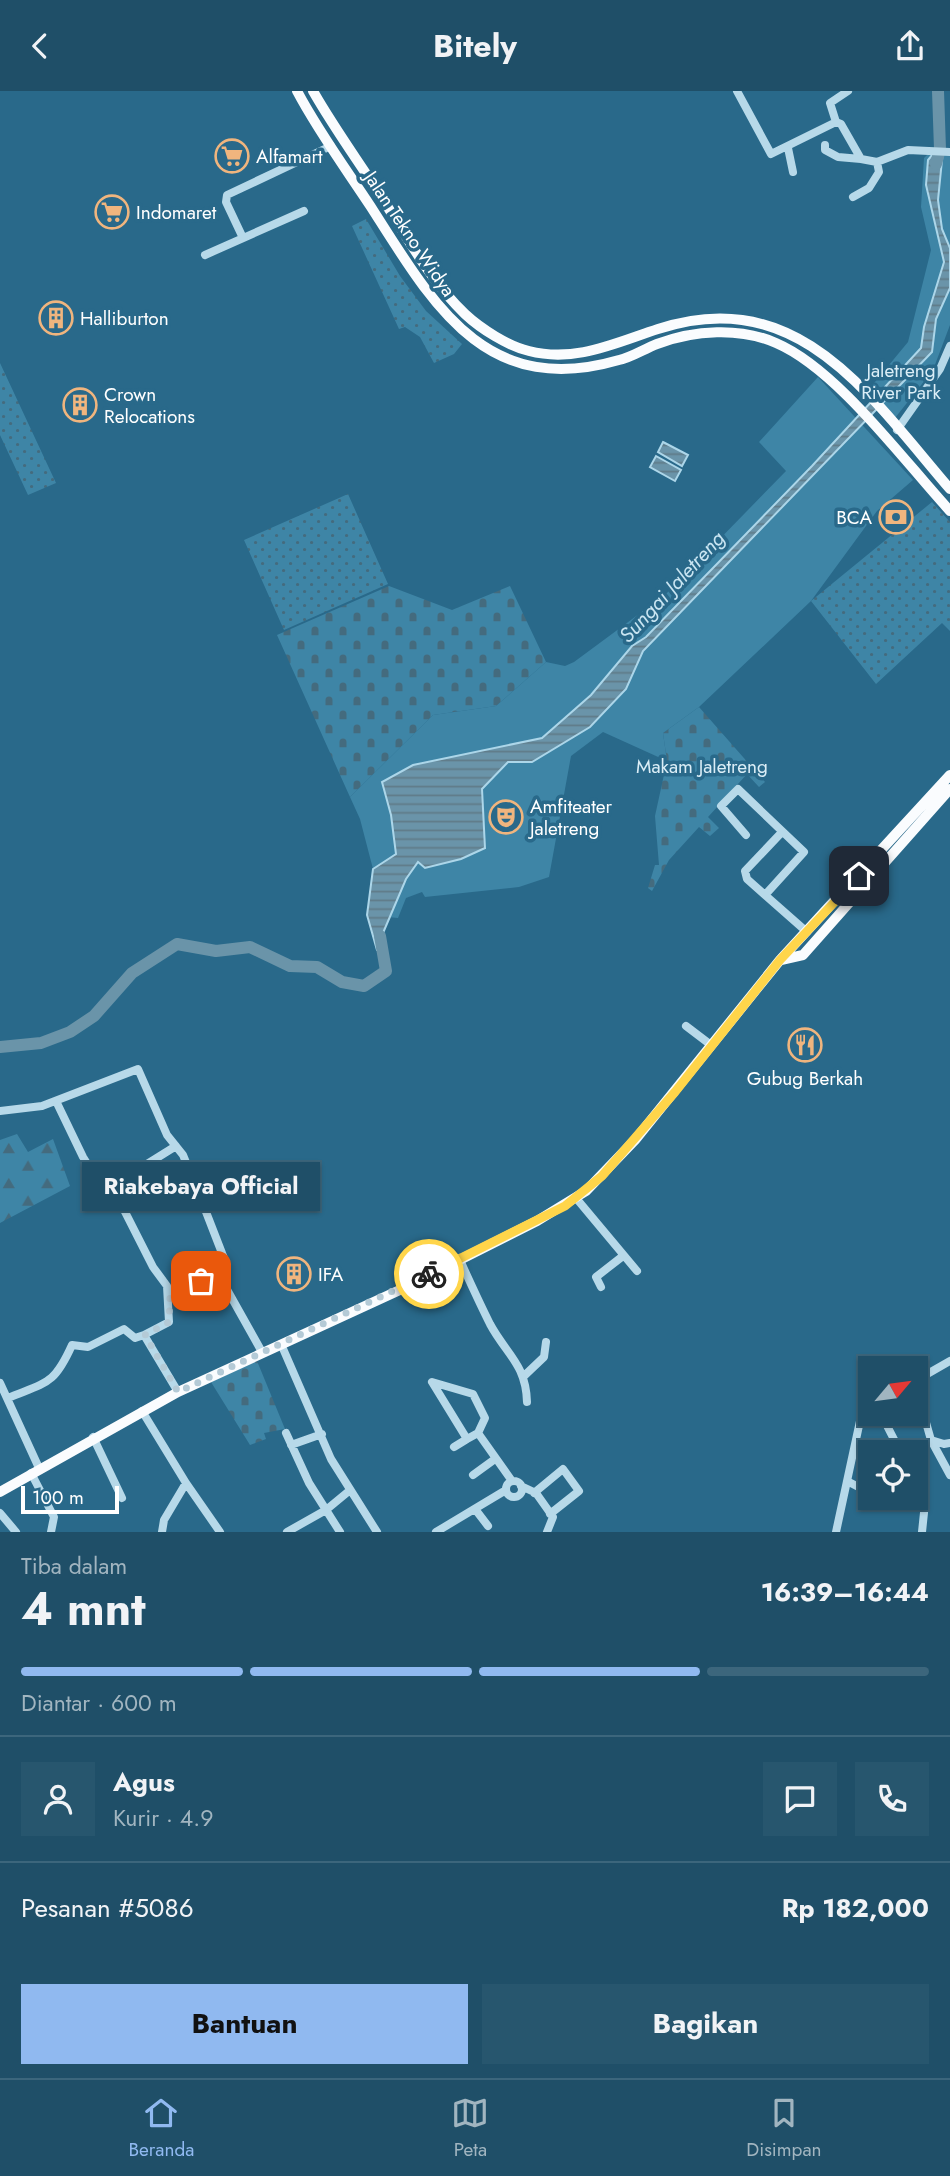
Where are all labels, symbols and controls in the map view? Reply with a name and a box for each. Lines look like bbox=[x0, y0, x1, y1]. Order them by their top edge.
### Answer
text: Bitely bbox=[433, 23, 517, 69]
icon: back bbox=[21, 27, 59, 65]
icon: share bbox=[891, 27, 929, 65]
supermarket icon: Alfamart bbox=[213, 137, 251, 175]
place label: Alfamart bbox=[256, 143, 323, 170]
street label: Jalan Tekno Widya bbox=[356, 163, 462, 302]
supermarket icon: Indomaret bbox=[93, 193, 131, 231]
place label: Indomaret bbox=[136, 199, 217, 226]
building icon: Halliburton bbox=[37, 299, 75, 337]
place label: Halliburton bbox=[80, 305, 169, 332]
park label: Jaletreng River Park bbox=[861, 357, 941, 406]
place label: Crown Relocations bbox=[104, 381, 195, 430]
building icon: Crown Relocations bbox=[61, 386, 99, 424]
bank icon: BCA bbox=[877, 498, 915, 536]
place label: BCA bbox=[836, 504, 872, 531]
water label: Sungai Jaletreng bbox=[612, 524, 732, 650]
park label: Makam Jaletreng bbox=[636, 753, 768, 780]
place label: Amfiteater Jaletreng bbox=[527, 793, 613, 842]
theatre icon: Amfiteater Jaletreng bbox=[487, 798, 525, 836]
pin bbox=[829, 846, 889, 906]
icon: home bbox=[840, 857, 878, 895]
restaurant icon: Gubug Berkah bbox=[786, 1026, 824, 1064]
place label: Gubug Berkah bbox=[747, 1065, 863, 1092]
callout: Riakebaya Official bbox=[82, 1162, 320, 1211]
text: Riakebaya Official bbox=[104, 1169, 298, 1203]
courier bbox=[394, 1239, 464, 1309]
pin bbox=[171, 1251, 231, 1311]
building icon: IFA bbox=[275, 1255, 313, 1293]
icon: bike bbox=[410, 1255, 448, 1293]
place label: IFA bbox=[318, 1261, 344, 1288]
icon: bag bbox=[182, 1262, 220, 1300]
north arrow bbox=[858, 1356, 928, 1426]
map controls bbox=[858, 1356, 928, 1510]
button: locate bbox=[858, 1440, 928, 1510]
scale bar bbox=[21, 1483, 119, 1515]
text: 100 m bbox=[32, 1484, 84, 1511]
text: Tiba dalam bbox=[21, 1549, 127, 1583]
text: 16:39–16:44 bbox=[761, 1573, 929, 1611]
text: 4 mnt bbox=[21, 1576, 146, 1642]
text: Diantar · 600 m bbox=[21, 1686, 177, 1720]
button: person bbox=[21, 1762, 95, 1836]
button: chat bbox=[763, 1762, 837, 1836]
button: phone bbox=[855, 1762, 929, 1836]
text: Agus bbox=[113, 1763, 175, 1801]
text: Kurir · 4.9 bbox=[113, 1801, 213, 1835]
text: Pesanan #5086 bbox=[21, 1889, 194, 1927]
text: Rp 182,000 bbox=[782, 1889, 929, 1927]
button: Bantuan bbox=[21, 1984, 468, 2064]
button: Bagikan bbox=[482, 1984, 929, 2064]
tab: Beranda bbox=[128, 2094, 194, 2163]
tab: Peta bbox=[451, 2094, 489, 2163]
tab: Disimpan bbox=[746, 2094, 822, 2163]

